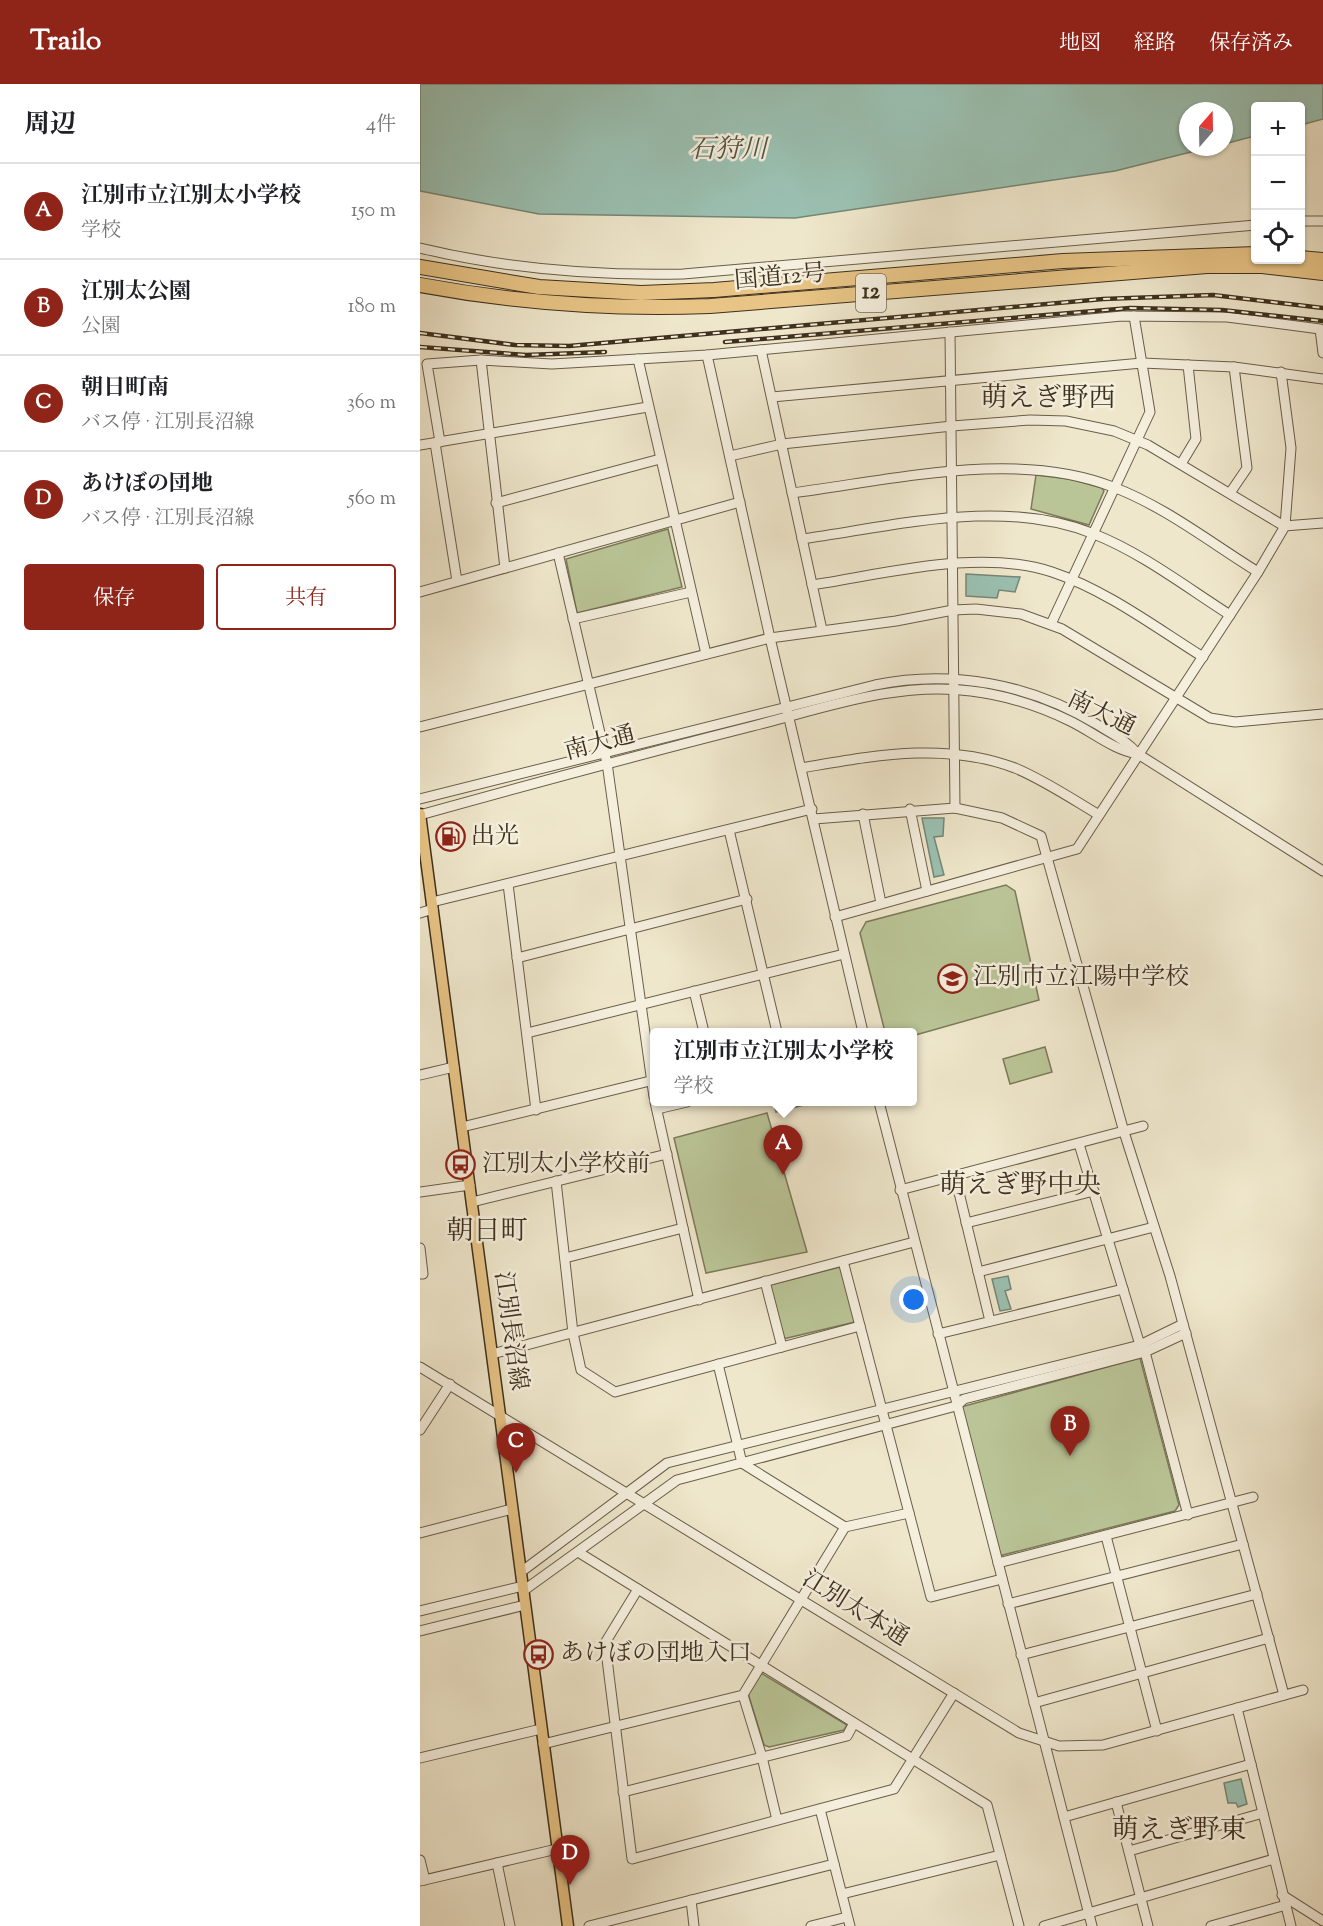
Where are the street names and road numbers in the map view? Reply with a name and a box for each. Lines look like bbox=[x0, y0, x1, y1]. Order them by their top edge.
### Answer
street label: 国道12号 bbox=[733, 257, 827, 299]
road number: 12 bbox=[856, 274, 886, 312]
street label: 南大通 bbox=[1061, 683, 1141, 745]
street label: 南大通 bbox=[561, 718, 639, 770]
street label: 江別長沼線 bbox=[485, 1269, 535, 1393]
street label: 江別太本通 bbox=[795, 1563, 915, 1655]

